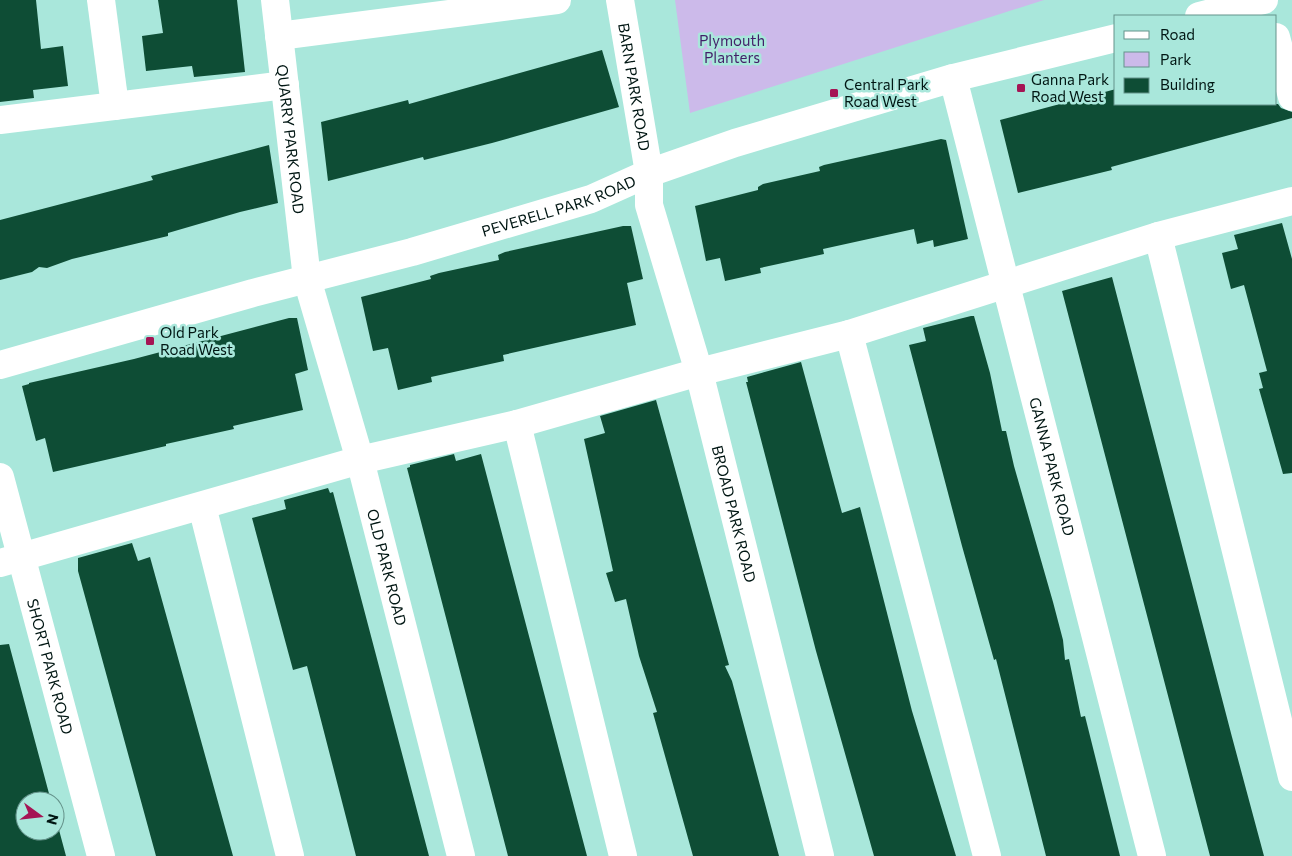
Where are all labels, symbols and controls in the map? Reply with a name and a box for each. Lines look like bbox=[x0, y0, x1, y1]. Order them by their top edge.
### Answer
legend bbox=[1114, 15, 1277, 105]
street label: BARN PARK ROAD bbox=[615, 22, 654, 152]
text: Road bbox=[1160, 25, 1195, 43]
park label: Plymouth Planters bbox=[699, 31, 765, 66]
text: Park bbox=[1160, 50, 1191, 68]
street label: QUARRY PARK ROAD bbox=[273, 63, 308, 215]
place label: Ganna Park Road West bbox=[1031, 70, 1109, 105]
place label: Central Park Road West bbox=[844, 75, 929, 110]
text: Building bbox=[1160, 75, 1215, 93]
marker: Ganna Park Road West bbox=[1015, 82, 1027, 94]
marker: Central Park Road West bbox=[828, 87, 840, 99]
street label: PEVERELL PARK ROAD bbox=[479, 171, 638, 240]
place label: Old Park Road West bbox=[160, 323, 233, 358]
marker: Old Park Road West bbox=[144, 335, 156, 347]
street label: GANNA PARK ROAD bbox=[1026, 395, 1079, 538]
street label: BROAD PARK ROAD bbox=[709, 443, 760, 584]
street label: OLD PARK ROAD bbox=[364, 507, 411, 627]
street label: SHORT PARK ROAD bbox=[24, 597, 77, 736]
north arrow bbox=[15, 791, 65, 841]
text: N bbox=[43, 812, 63, 827]

